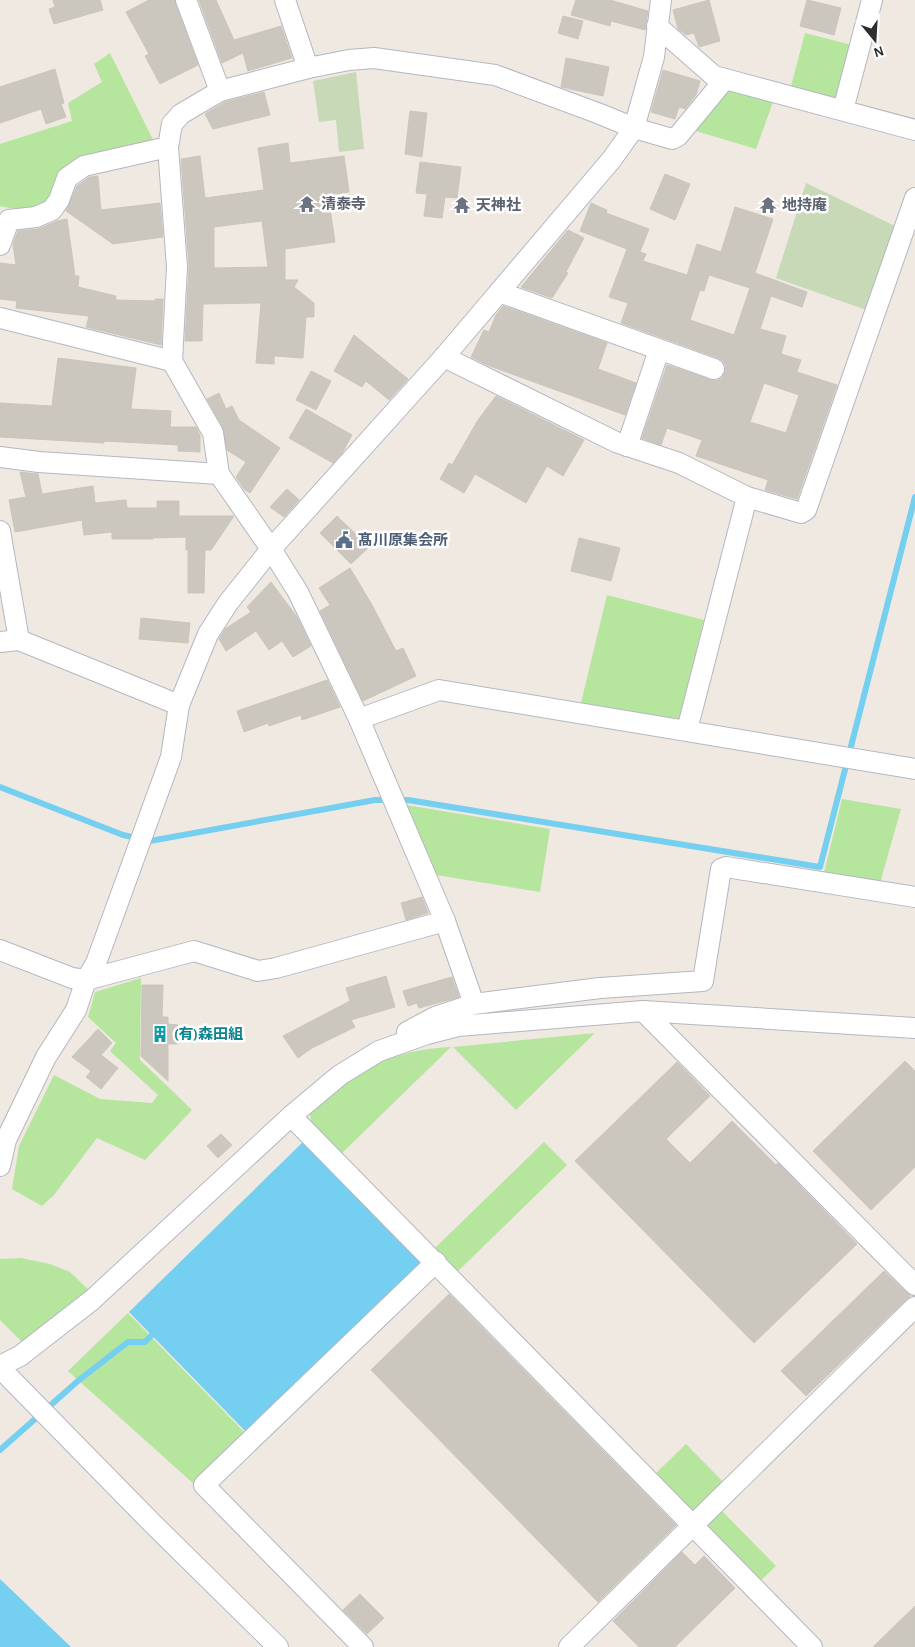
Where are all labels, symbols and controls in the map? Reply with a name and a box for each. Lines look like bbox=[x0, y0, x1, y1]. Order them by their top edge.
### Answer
north arrow bbox=[850, 15, 900, 65]
text: N bbox=[872, 43, 886, 60]
temple icon: 清泰寺 bbox=[297, 194, 317, 214]
temple icon: 天神社 bbox=[452, 195, 472, 215]
temple icon: 地持庵 bbox=[758, 195, 778, 215]
place label: 清泰寺 bbox=[321, 196, 366, 212]
place label: 天神社 bbox=[476, 196, 521, 213]
place label: 地持庵 bbox=[782, 196, 827, 213]
public building icon: 髙川原集会所 bbox=[334, 530, 354, 550]
place label: 髙川原集会所 bbox=[358, 532, 448, 548]
building icon: (有)森田組 bbox=[150, 1024, 170, 1044]
place label: (有)森田組 bbox=[174, 1026, 243, 1042]

